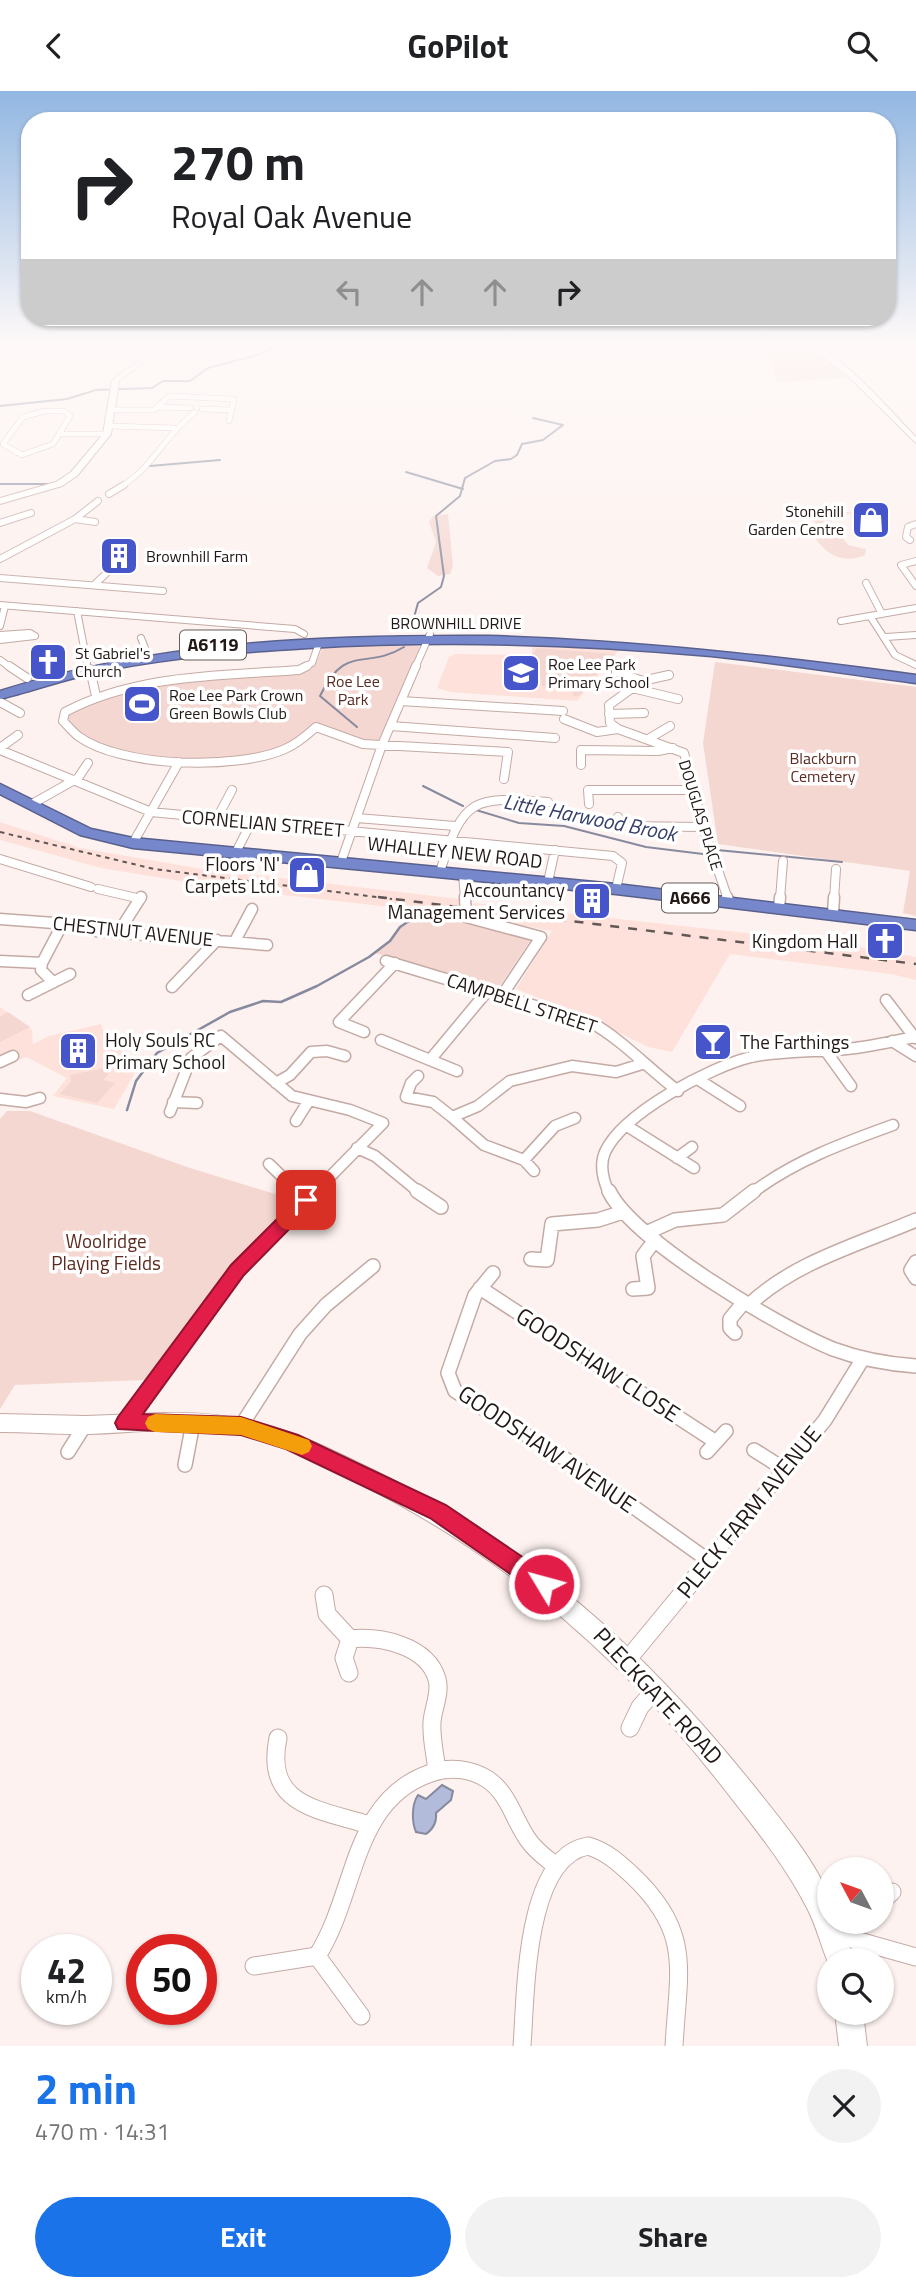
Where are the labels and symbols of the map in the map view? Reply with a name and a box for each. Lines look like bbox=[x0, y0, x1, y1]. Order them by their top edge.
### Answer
place label: Stonehill Garden Centre bbox=[748, 499, 844, 541]
shop icon: Stonehill Garden Centre bbox=[850, 499, 892, 541]
building icon: Brownhill Farm bbox=[98, 535, 140, 577]
place label: Brownhill Farm bbox=[146, 544, 248, 568]
street label: BROWNHILL DRIVE bbox=[390, 611, 522, 635]
road number: A6119 bbox=[180, 631, 246, 659]
church icon: St Gabriel's Church bbox=[27, 641, 69, 683]
place label: St Gabriel's Church bbox=[75, 641, 150, 683]
school or university icon: Roe Lee Park Primary School bbox=[500, 652, 542, 694]
place label: Roe Lee Park Primary School bbox=[548, 652, 650, 694]
park label: Roe Lee Park bbox=[326, 669, 380, 711]
sports icon: Roe Lee Park Crown Green Bowls Club bbox=[121, 683, 163, 725]
place label: Roe Lee Park Crown Green Bowls Club bbox=[169, 683, 303, 725]
park label: Blackburn Cemetery bbox=[789, 746, 857, 788]
street label: DOUGLAS PLACE bbox=[673, 757, 729, 873]
water label: Little Harwood Brook bbox=[501, 785, 682, 850]
street label: CORNELIAN STREET bbox=[181, 801, 345, 844]
street label: WHALLEY NEW ROAD bbox=[366, 828, 544, 875]
place label: Floors 'N' Carpets Ltd. bbox=[185, 849, 280, 900]
shop icon: Floors 'N' Carpets Ltd. bbox=[286, 854, 328, 896]
place label: Accountancy Management Services bbox=[388, 875, 565, 926]
building icon: Accountancy Management Services bbox=[571, 880, 613, 922]
road number: A666 bbox=[662, 883, 718, 913]
street label: CHESTNUT AVENUE bbox=[51, 908, 215, 953]
church icon: Kingdom Hall bbox=[864, 920, 906, 962]
place label: Kingdom Hall bbox=[752, 926, 858, 955]
street label: CAMPBELL STREET bbox=[443, 965, 601, 1040]
bar icon: The Farthings bbox=[692, 1021, 734, 1063]
place label: Holy Souls RC Primary School bbox=[105, 1025, 226, 1076]
place label: The Farthings bbox=[740, 1027, 849, 1056]
building icon: Holy Souls RC Primary School bbox=[57, 1030, 99, 1072]
pin bbox=[276, 1170, 336, 1230]
park label: Woolridge Playing Fields bbox=[51, 1226, 161, 1277]
street label: GOODSHAW CLOSE bbox=[509, 1298, 687, 1431]
street label: GOODSHAW AVENUE bbox=[451, 1376, 643, 1521]
street label: PLECK FARM AVENUE bbox=[668, 1418, 829, 1606]
position arrow bbox=[507, 1547, 581, 1621]
street label: PLECKGATE ROAD bbox=[585, 1619, 731, 1772]
north arrow bbox=[817, 1857, 894, 1934]
speed limit sign: 50 bbox=[126, 1934, 217, 2025]

